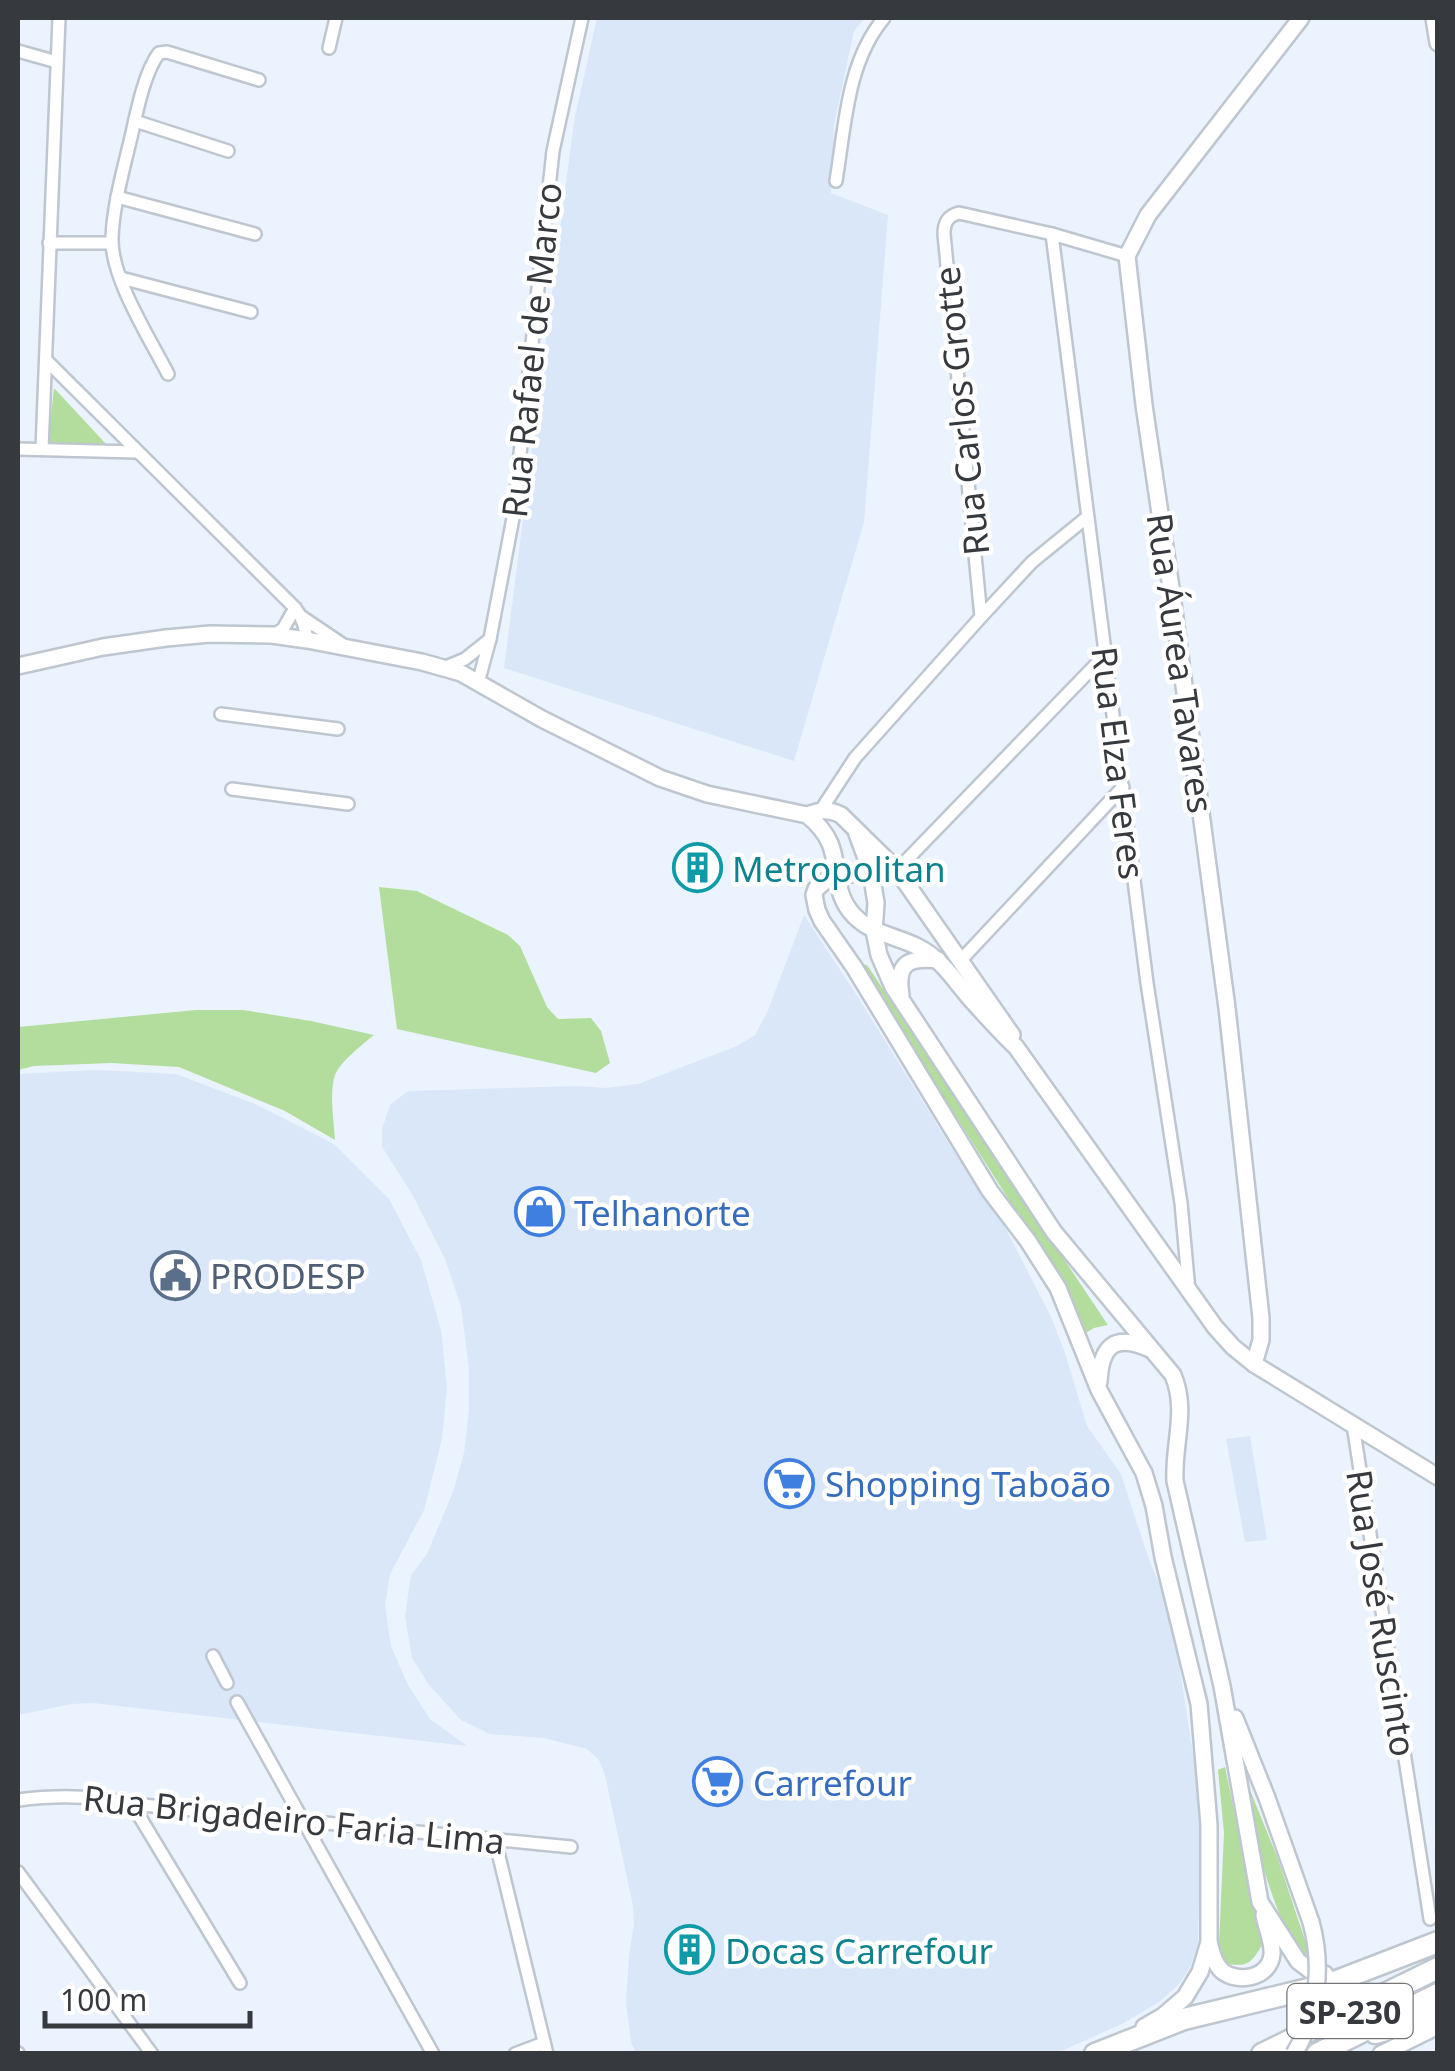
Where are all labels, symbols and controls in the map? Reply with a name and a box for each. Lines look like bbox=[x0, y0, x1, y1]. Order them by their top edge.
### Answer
street label: Rua Rafael de Marco bbox=[490, 180, 572, 520]
street label: Rua Carlos Grotte bbox=[922, 264, 1000, 558]
street label: Rua Áurea Tavares bbox=[1137, 510, 1225, 816]
street label: Rua Elza Feres bbox=[1081, 644, 1157, 882]
building icon: Metropolitan bbox=[671, 842, 723, 894]
place label: Metropolitan bbox=[732, 845, 946, 892]
shop icon: Telhanorte bbox=[513, 1186, 565, 1238]
place label: Telhanorte bbox=[574, 1189, 751, 1236]
public building icon: PRODESP bbox=[149, 1249, 201, 1301]
place label: PRODESP bbox=[210, 1252, 366, 1299]
supermarket icon: Shopping Taboão bbox=[764, 1457, 816, 1509]
place label: Shopping Taboão bbox=[825, 1460, 1111, 1507]
street label: Rua José Ruscinto bbox=[1336, 1466, 1428, 1760]
supermarket icon: Carrefour bbox=[692, 1756, 744, 1808]
place label: Carrefour bbox=[753, 1759, 912, 1806]
street label: Rua Brigadeiro Faria Lima bbox=[81, 1773, 507, 1865]
building icon: Docas Carrefour bbox=[664, 1924, 716, 1976]
place label: Docas Carrefour bbox=[725, 1927, 993, 1974]
scale bar bbox=[45, 1966, 250, 2028]
text: 100 m bbox=[60, 1979, 147, 2020]
road number: SP-230 bbox=[1288, 1984, 1412, 2038]

